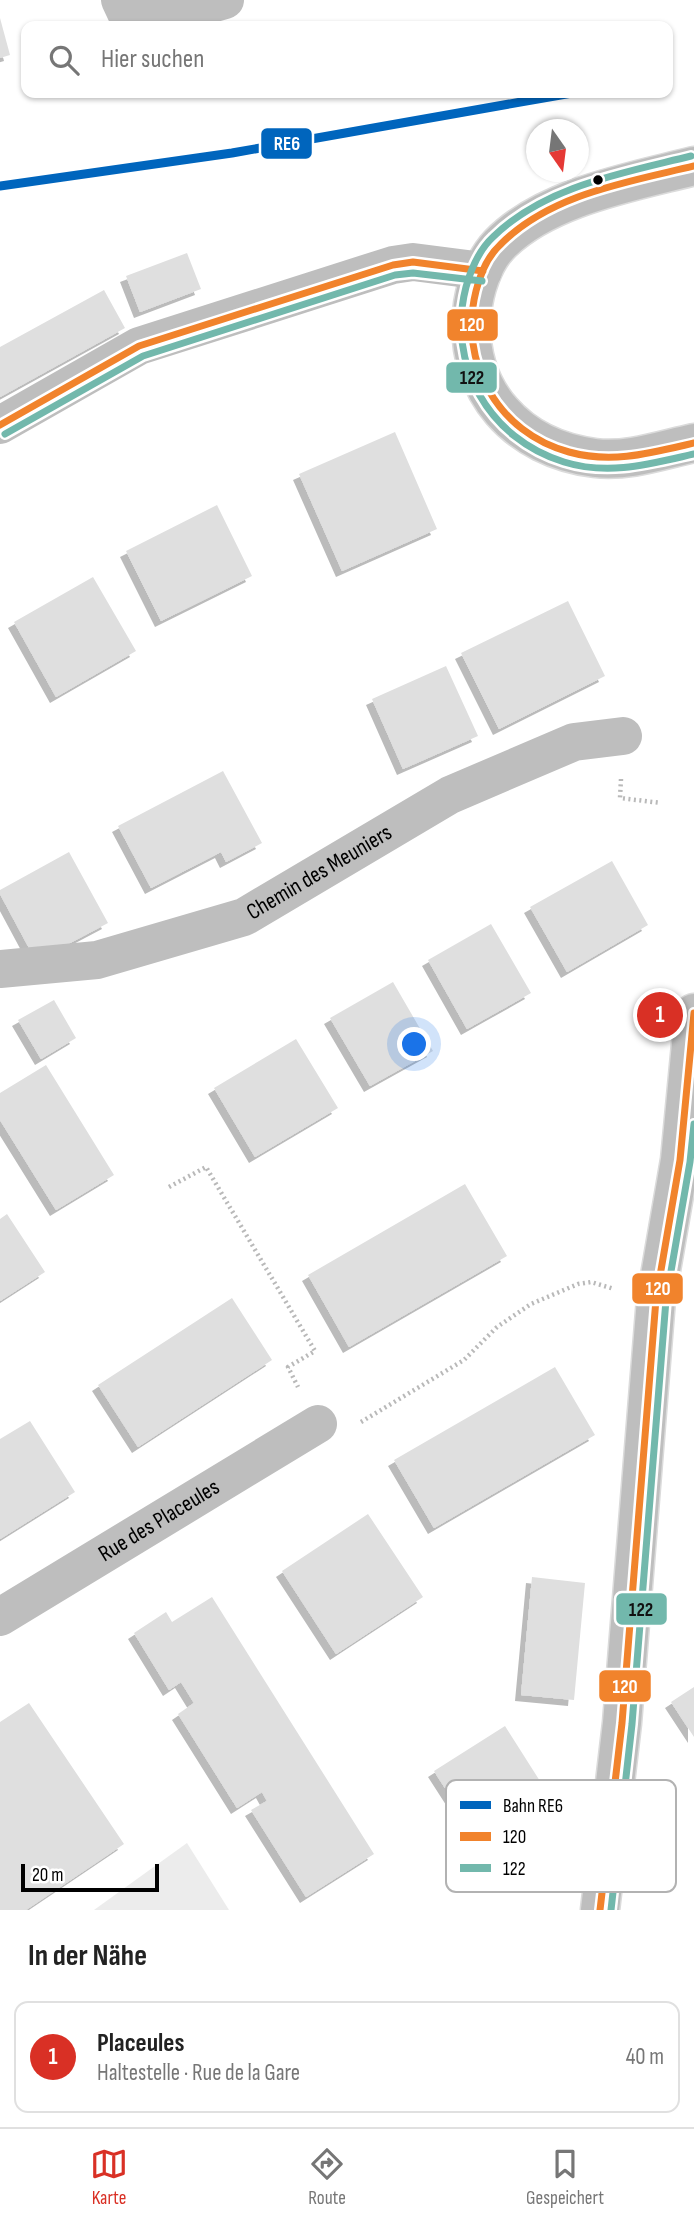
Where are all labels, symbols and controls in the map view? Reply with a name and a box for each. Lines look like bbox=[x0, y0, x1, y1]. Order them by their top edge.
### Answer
search box bbox=[21, 21, 673, 98]
icon: search bbox=[45, 41, 83, 79]
text: Hier suchen bbox=[101, 44, 204, 75]
north arrow bbox=[526, 119, 589, 182]
line badge: RE6 bbox=[260, 127, 313, 160]
text: RE6 bbox=[274, 133, 300, 156]
unlabelled marker bbox=[591, 173, 605, 187]
line badge: 120 bbox=[446, 308, 499, 342]
text: 120 bbox=[459, 314, 485, 337]
line badge: 122 bbox=[445, 361, 498, 394]
text: 122 bbox=[460, 367, 484, 390]
street label: Chemin des Meuniers bbox=[241, 819, 397, 926]
pin: 1 bbox=[637, 989, 683, 1041]
your location bbox=[397, 1027, 431, 1061]
line badge: 120 bbox=[631, 1272, 684, 1305]
text: 120 bbox=[645, 1278, 671, 1301]
street label: Rue des Placeules bbox=[93, 1473, 225, 1568]
line badge: 122 bbox=[615, 1592, 668, 1626]
text: 122 bbox=[629, 1599, 653, 1622]
line badge: 120 bbox=[598, 1669, 652, 1703]
text: 120 bbox=[612, 1676, 638, 1699]
legend bbox=[446, 1780, 676, 1892]
text: Bahn RE6 bbox=[503, 1795, 563, 1818]
text: 120 bbox=[503, 1826, 526, 1849]
text: 122 bbox=[503, 1858, 526, 1881]
scale bar bbox=[21, 1861, 159, 1893]
text: 20 m bbox=[32, 1864, 64, 1887]
text: In der Nähe bbox=[28, 1938, 147, 1974]
text: Placeules bbox=[97, 2028, 184, 2059]
text: 1 bbox=[48, 2043, 58, 2071]
text: 40 m bbox=[626, 2043, 664, 2071]
text: Haltestelle · Rue de la Gare bbox=[97, 2059, 300, 2087]
tab: Karte bbox=[90, 2145, 128, 2210]
tab: Route bbox=[308, 2145, 346, 2210]
tab: Gespeichert bbox=[526, 2145, 604, 2210]

